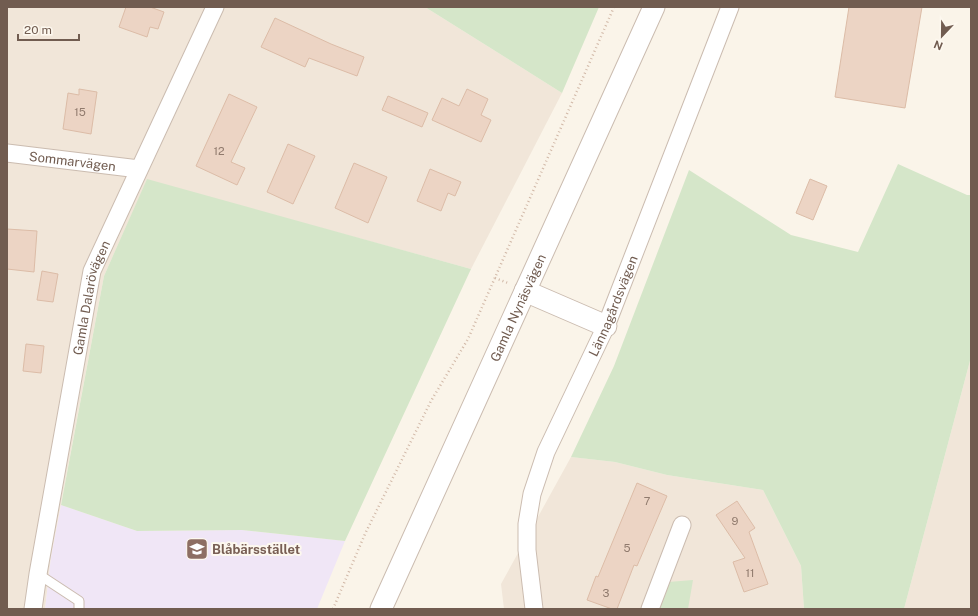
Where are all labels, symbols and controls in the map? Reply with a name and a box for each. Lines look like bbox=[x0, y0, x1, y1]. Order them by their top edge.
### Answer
scale bar bbox=[18, 16, 79, 42]
north arrow bbox=[922, 16, 962, 56]
text: 20 m bbox=[24, 23, 52, 37]
text: N bbox=[932, 38, 944, 52]
house number: 15 bbox=[74, 106, 86, 118]
house number: 12 bbox=[213, 145, 225, 157]
street label: Sommarvägen bbox=[28, 149, 117, 174]
street label: Gamla Dalarövägen bbox=[70, 238, 113, 356]
street label: Gamla Nynäsvägen bbox=[487, 252, 549, 364]
street label: Lännagårdsvägen bbox=[586, 253, 641, 359]
house number: 7 bbox=[644, 495, 651, 507]
house number: 9 bbox=[732, 515, 739, 527]
school or university icon: Blåbärsstället bbox=[184, 536, 210, 562]
place label: Blåbärsstället bbox=[212, 542, 300, 557]
house number: 5 bbox=[623, 542, 631, 554]
house number: 11 bbox=[746, 567, 754, 579]
house number: 3 bbox=[603, 587, 610, 599]

